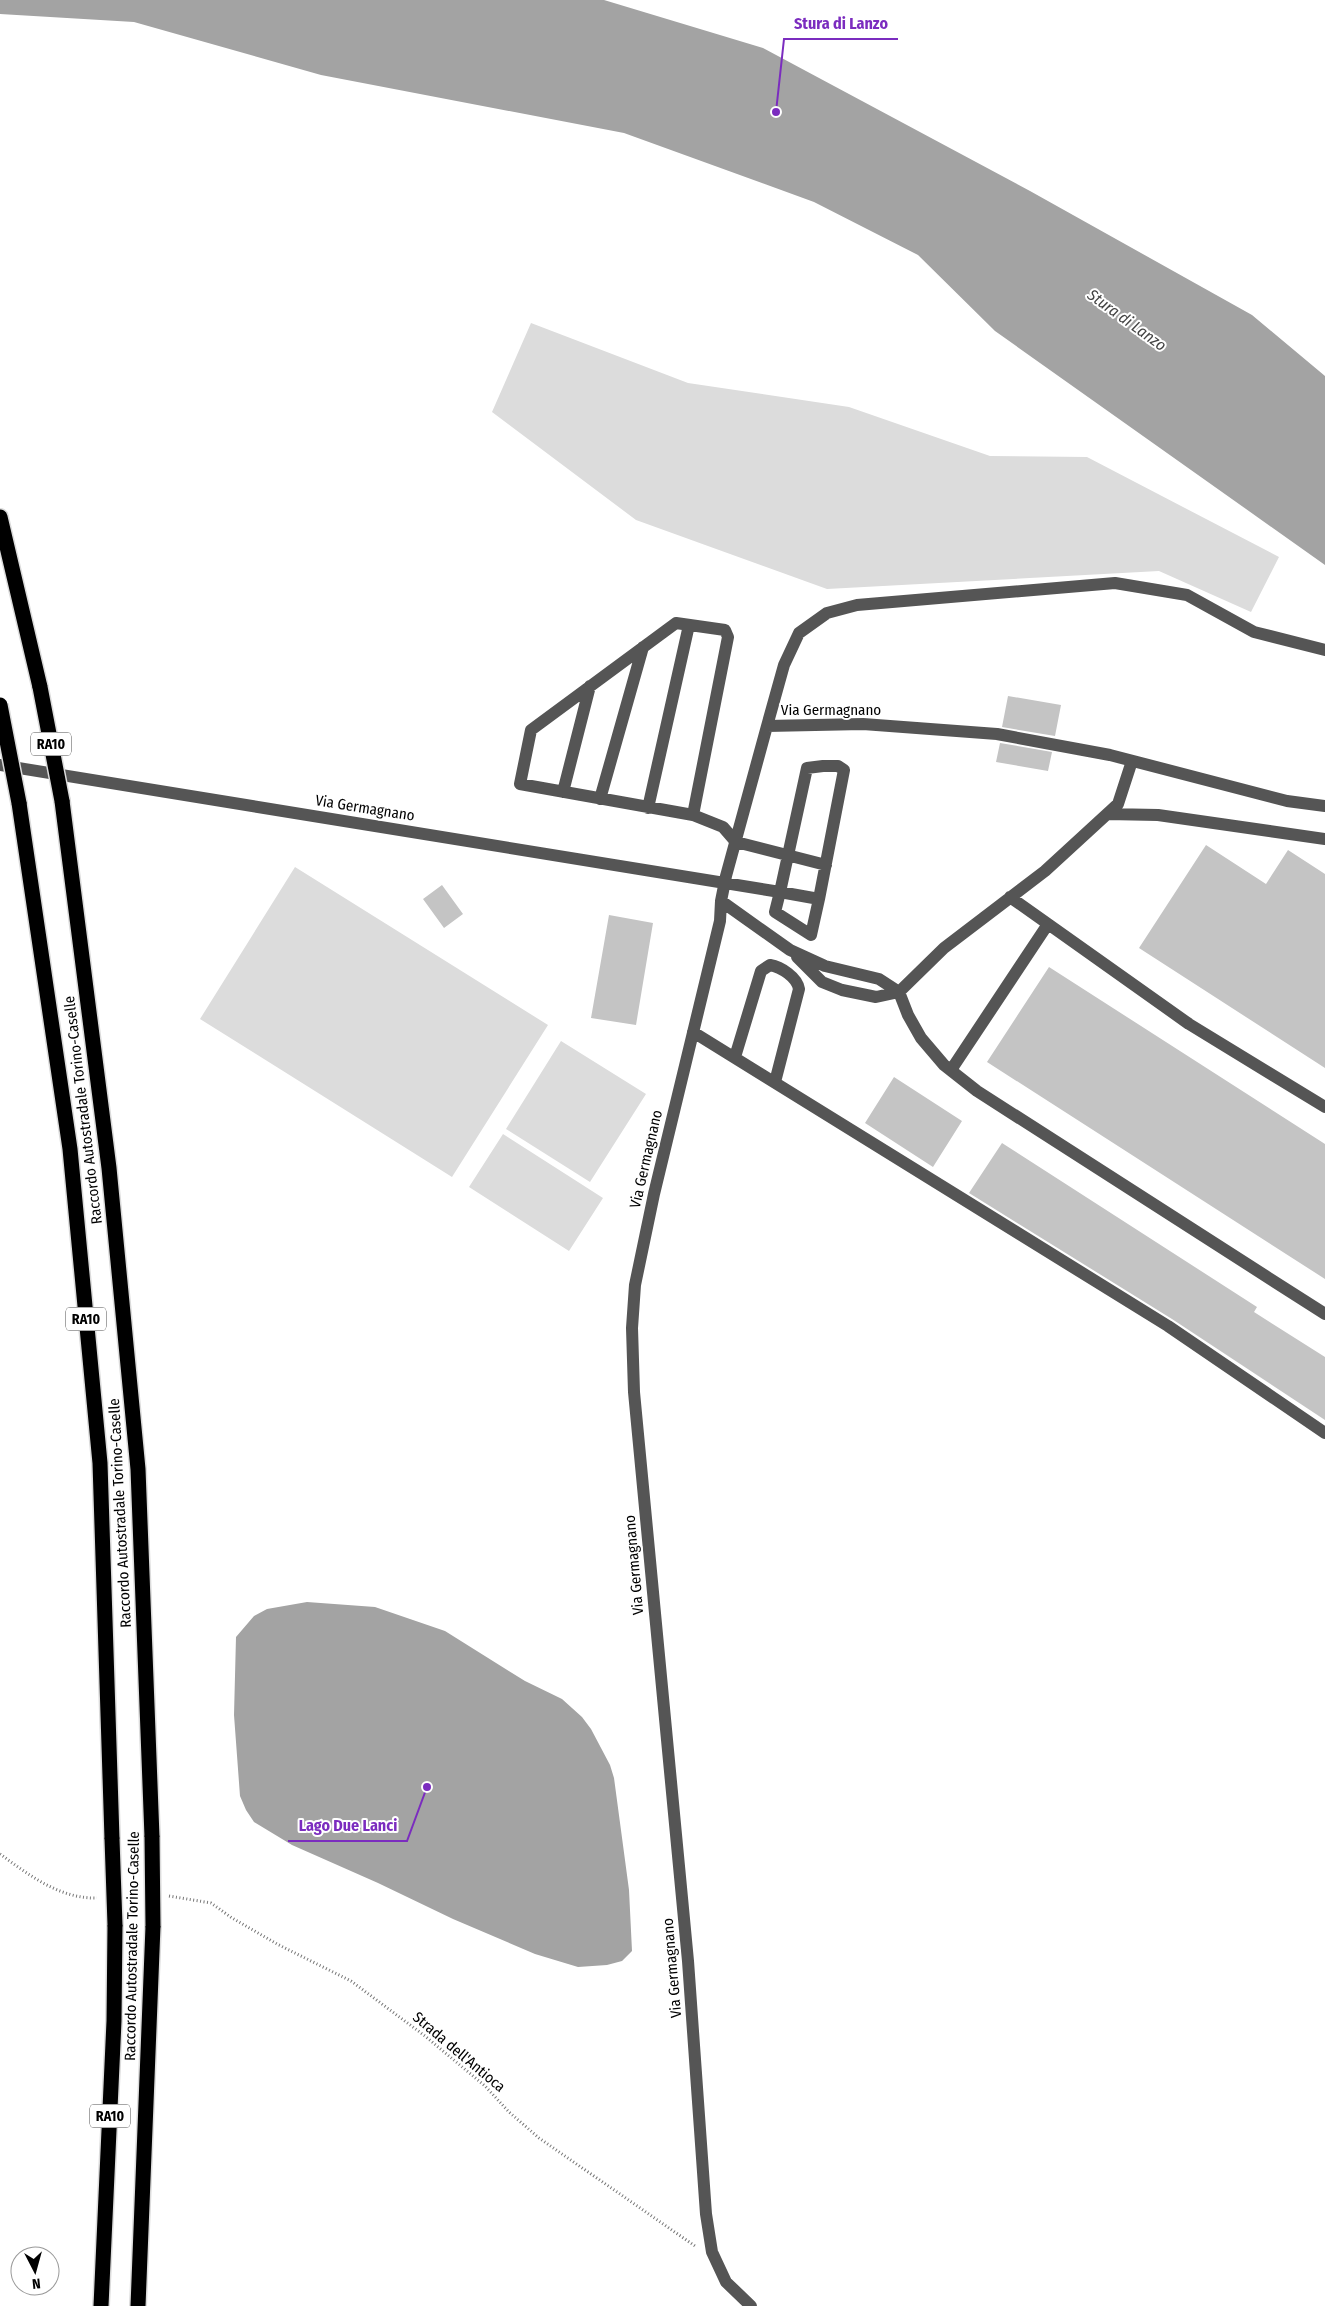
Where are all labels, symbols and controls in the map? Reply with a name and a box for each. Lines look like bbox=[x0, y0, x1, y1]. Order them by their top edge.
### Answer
callout: Stura di Lanzo bbox=[784, 8, 898, 39]
text: Stura di Lanzo bbox=[794, 14, 888, 33]
water label: Stura di Lanzo bbox=[1083, 285, 1170, 355]
street label: Via Germagnano bbox=[781, 701, 881, 719]
road number: RA10 bbox=[31, 732, 71, 756]
street label: Via Germagnano bbox=[314, 791, 416, 825]
street label: Raccordo Autostradale Torino-Caselle bbox=[60, 995, 106, 1225]
street label: Via Germagnano bbox=[626, 1108, 666, 1210]
road number: RA10 bbox=[66, 1308, 106, 1330]
street label: Raccordo Autostradale Torino-Caselle bbox=[105, 1398, 135, 1628]
street label: Via Germagnano bbox=[621, 1514, 647, 1616]
callout: Lago Due Lanci bbox=[288, 1810, 407, 1841]
text: Lago Due Lanci bbox=[299, 1816, 397, 1835]
street label: Raccordo Autostradale Torino-Caselle bbox=[121, 1831, 143, 2061]
street label: Via Germagnano bbox=[659, 1917, 685, 2019]
street label: Strada dell'Antioca bbox=[409, 2008, 509, 2096]
road number: RA10 bbox=[90, 2104, 130, 2128]
north arrow bbox=[10, 2246, 60, 2296]
text: N bbox=[31, 2275, 41, 2292]

